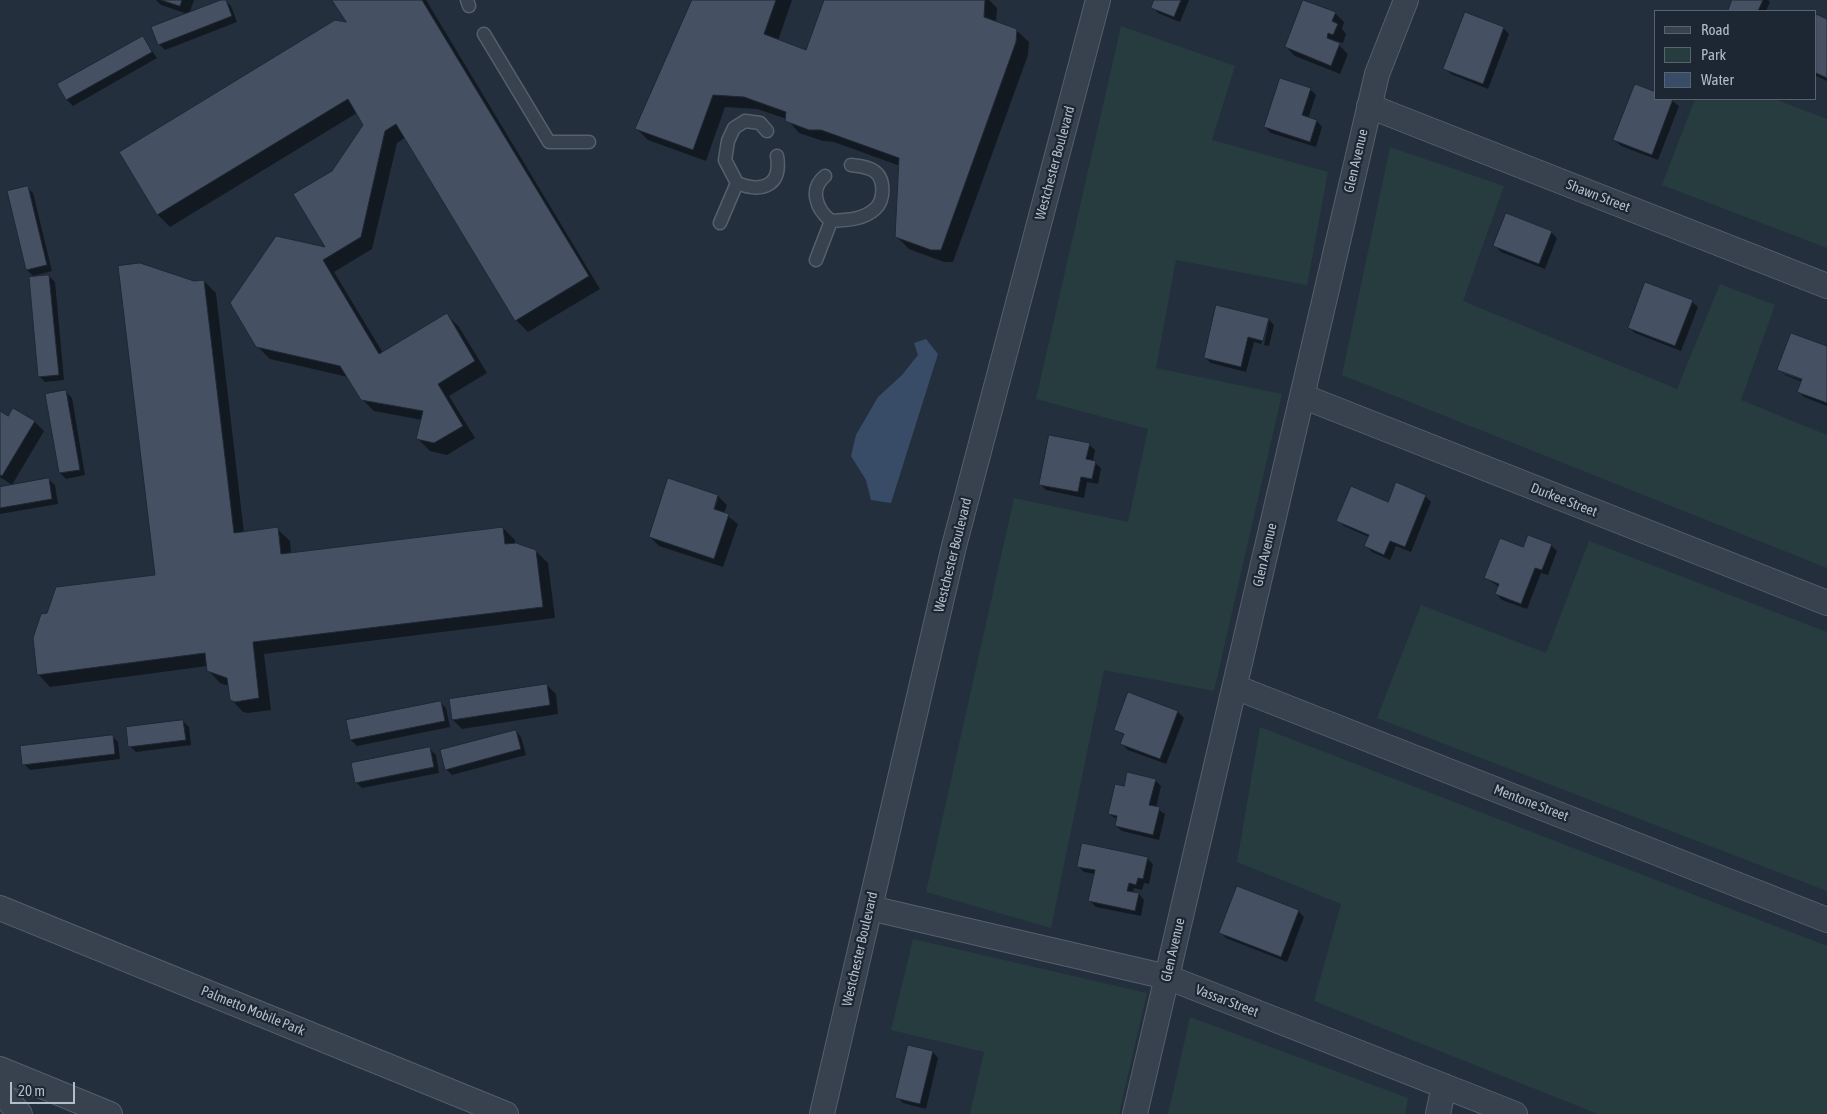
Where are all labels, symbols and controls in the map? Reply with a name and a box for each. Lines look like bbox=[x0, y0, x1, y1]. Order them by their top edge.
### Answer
legend bbox=[1654, 10, 1817, 100]
text: Road bbox=[1701, 21, 1730, 38]
text: Park bbox=[1701, 46, 1726, 63]
text: Water bbox=[1701, 71, 1734, 88]
street label: Westchester Boulevard bbox=[1032, 104, 1078, 222]
street label: Glen Avenue bbox=[1341, 128, 1371, 194]
street label: Shawn Street bbox=[1564, 176, 1632, 216]
street label: Durkee Street bbox=[1528, 480, 1600, 520]
street label: Westchester Boulevard bbox=[931, 496, 975, 614]
street label: Glen Avenue bbox=[1250, 522, 1280, 588]
street label: Mentone Street bbox=[1491, 781, 1571, 825]
street label: Westchester Boulevard bbox=[839, 890, 881, 1008]
street label: Glen Avenue bbox=[1158, 917, 1188, 983]
street label: Vassar Street bbox=[1193, 981, 1261, 1021]
street label: Palmetto Mobile Park bbox=[199, 982, 307, 1040]
scale bar bbox=[12, 1072, 78, 1104]
text: 20 m bbox=[18, 1082, 45, 1099]

